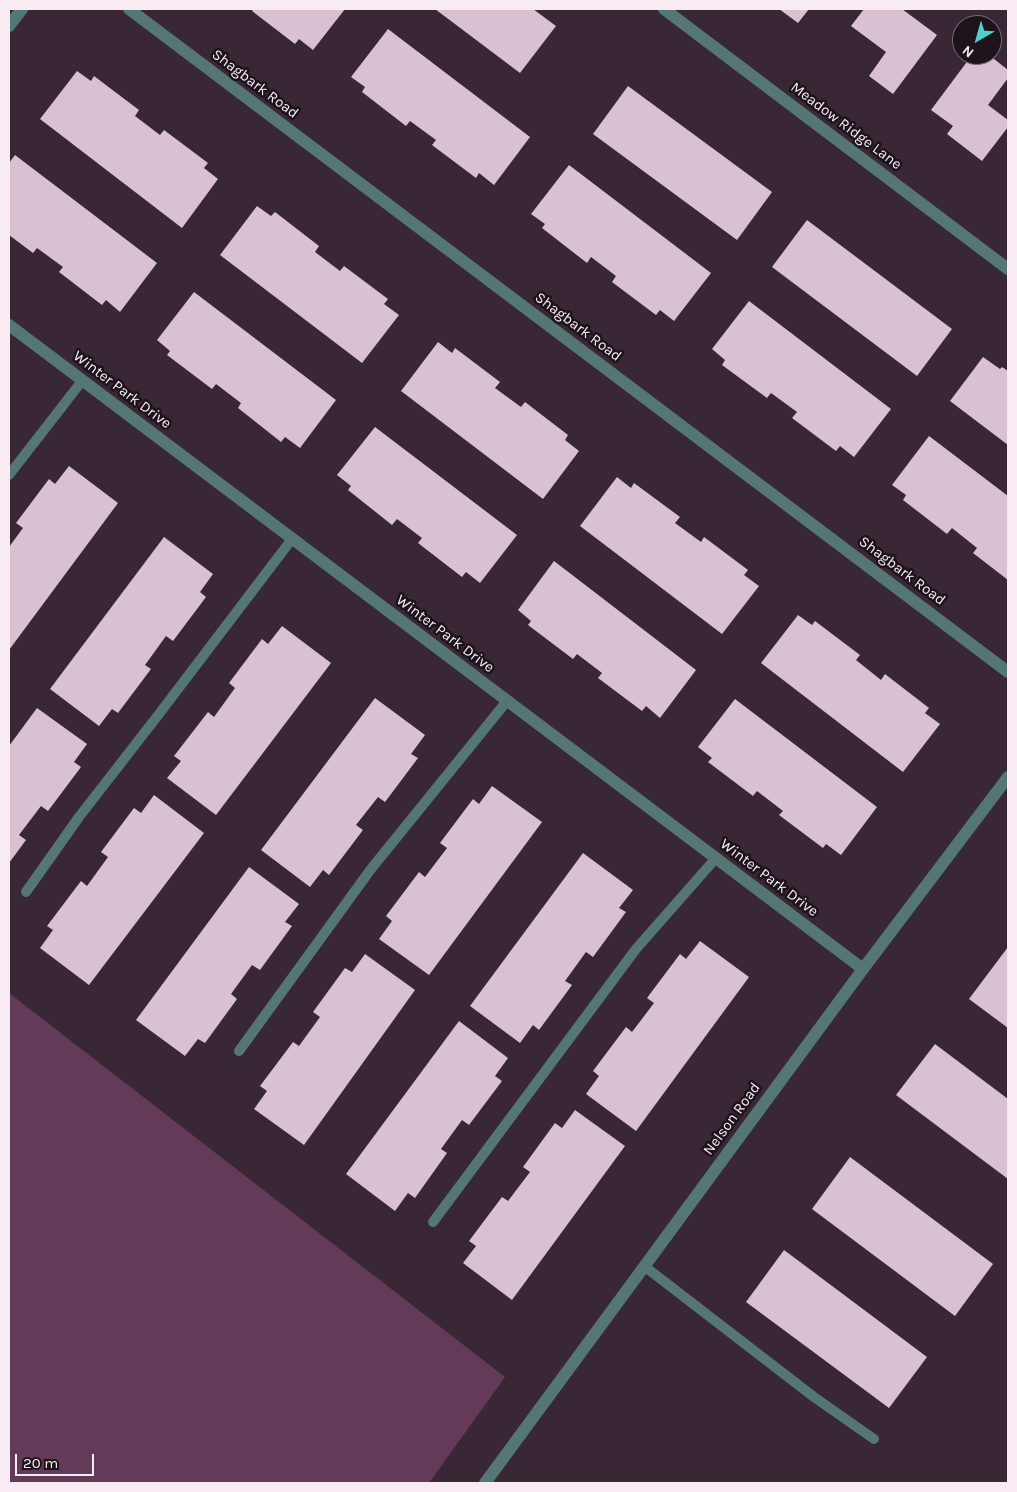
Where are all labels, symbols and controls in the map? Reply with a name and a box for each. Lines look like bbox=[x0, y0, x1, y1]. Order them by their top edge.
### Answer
north arrow bbox=[952, 15, 1002, 65]
text: N bbox=[959, 42, 977, 61]
street label: Shagbark Road bbox=[208, 46, 302, 122]
street label: Meadow Ridge Lane bbox=[787, 78, 905, 174]
street label: Shagbark Road bbox=[531, 289, 625, 365]
street label: Winter Park Drive bbox=[69, 347, 175, 433]
street label: Shagbark Road bbox=[855, 533, 949, 609]
street label: Winter Park Drive bbox=[392, 591, 498, 677]
street label: Winter Park Drive bbox=[716, 835, 822, 921]
street label: Nelson Road bbox=[700, 1079, 764, 1159]
scale bar bbox=[18, 1444, 96, 1476]
text: 20 m bbox=[23, 1454, 58, 1472]

